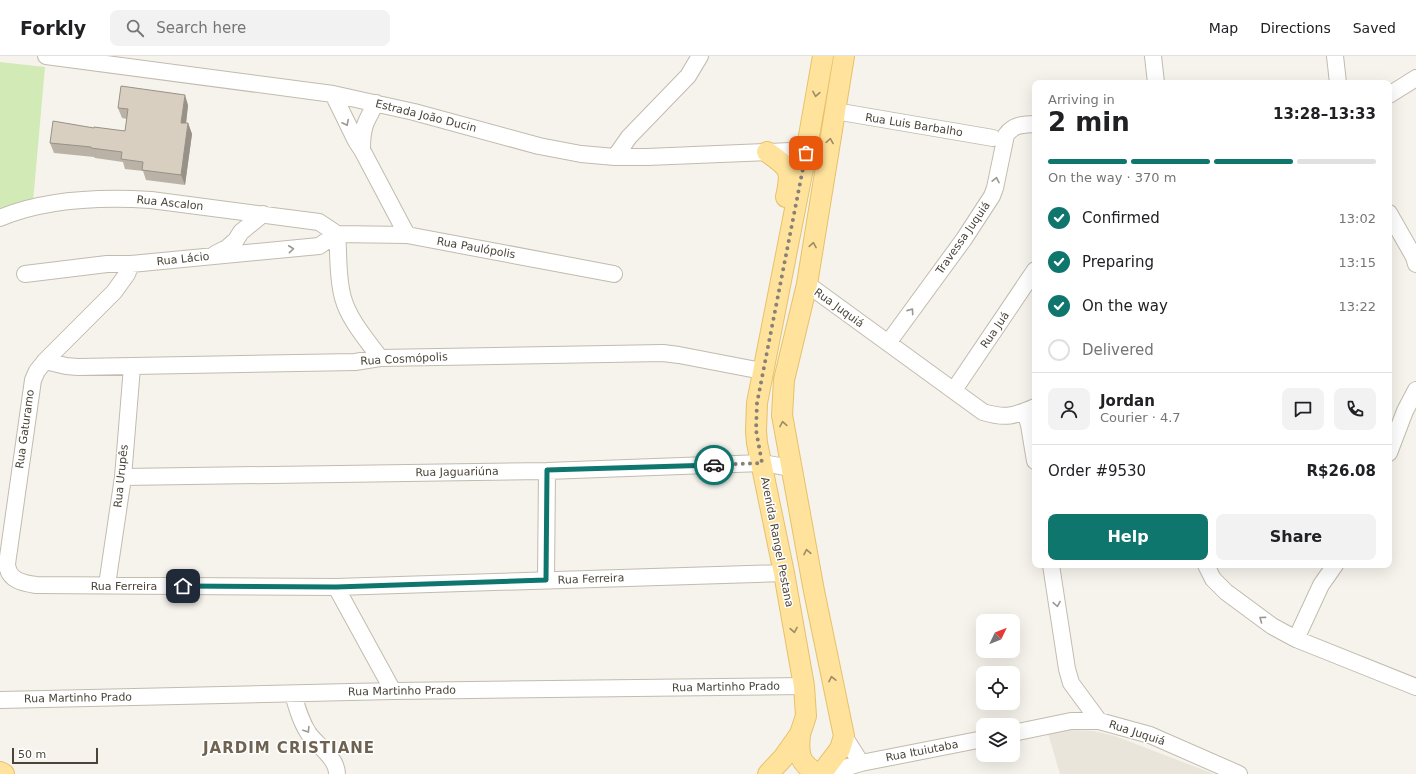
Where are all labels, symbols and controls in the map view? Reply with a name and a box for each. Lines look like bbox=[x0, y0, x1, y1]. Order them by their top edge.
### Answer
search box bbox=[110, 10, 390, 46]
text: Forkly bbox=[20, 17, 86, 39]
icon: search bbox=[124, 17, 146, 39]
text: Search here bbox=[156, 19, 246, 37]
text: Map bbox=[1209, 20, 1238, 36]
text: Directions bbox=[1260, 20, 1331, 36]
text: Saved bbox=[1353, 20, 1396, 36]
one-way arrow bbox=[812, 91, 821, 98]
text: Arriving in bbox=[1048, 92, 1115, 107]
street label: Estrada João Ducin bbox=[374, 97, 478, 135]
text: 13:28–13:33 bbox=[1273, 105, 1376, 123]
text: 2 min bbox=[1048, 107, 1130, 137]
street label: Rua Luis Barbalho bbox=[864, 111, 964, 139]
one-way arrow bbox=[342, 118, 349, 126]
pin bbox=[789, 136, 823, 170]
one-way arrow bbox=[825, 138, 834, 144]
icon: bag bbox=[795, 142, 817, 164]
text: On the way · 370 m bbox=[1048, 170, 1176, 185]
one-way arrow bbox=[992, 176, 1000, 183]
street label: Rua Ascalon bbox=[136, 193, 204, 213]
street label: Travessa Juquiá bbox=[933, 199, 993, 277]
icon: check bbox=[1048, 207, 1070, 229]
text: Confirmed bbox=[1082, 209, 1160, 227]
text: 13:02 bbox=[1339, 211, 1376, 226]
street label: Rua Paulópolis bbox=[436, 235, 517, 261]
one-way arrow bbox=[808, 242, 817, 248]
one-way arrow bbox=[288, 245, 294, 254]
street label: Rua Lácio bbox=[156, 250, 210, 268]
icon: check bbox=[1048, 251, 1070, 273]
text: Preparing bbox=[1082, 253, 1154, 271]
text: 13:15 bbox=[1339, 255, 1376, 270]
street label: Rua Juquiá bbox=[812, 286, 866, 330]
icon: check bbox=[1048, 295, 1070, 317]
text: On the way bbox=[1082, 297, 1168, 315]
text: 13:22 bbox=[1339, 299, 1376, 314]
one-way arrow bbox=[906, 309, 913, 316]
street label: Rua Juá bbox=[978, 309, 1012, 351]
text: Delivered bbox=[1082, 341, 1154, 359]
street label: Rua Cosmópolis bbox=[360, 350, 448, 368]
street label: Rua Gaturamo bbox=[13, 388, 37, 469]
button: person bbox=[1048, 388, 1090, 430]
button: chat bbox=[1282, 388, 1324, 430]
button: phone bbox=[1334, 388, 1376, 430]
text: Jordan bbox=[1100, 392, 1155, 410]
text: Courier · 4.7 bbox=[1100, 410, 1181, 425]
one-way arrow bbox=[779, 421, 788, 427]
street label: Rua Urupês bbox=[111, 444, 131, 508]
courier bbox=[694, 445, 734, 485]
icon: car bbox=[703, 454, 725, 476]
text: Order #9530 bbox=[1048, 462, 1146, 480]
text: R$26.08 bbox=[1307, 462, 1376, 480]
street label: Rua Jaguariúna bbox=[415, 465, 499, 479]
street label: Avenida Rangel Pestana bbox=[758, 476, 796, 608]
button: Help bbox=[1048, 514, 1208, 560]
button: Share bbox=[1216, 514, 1376, 560]
one-way arrow bbox=[803, 549, 811, 555]
pin bbox=[166, 569, 200, 603]
street label: Rua Ferreira bbox=[558, 571, 624, 587]
icon: home bbox=[172, 575, 194, 597]
street label: Rua Ferreira bbox=[91, 580, 157, 593]
one-way arrow bbox=[1052, 600, 1061, 607]
north arrow bbox=[976, 614, 1020, 658]
map controls bbox=[976, 614, 1020, 762]
one-way arrow bbox=[1260, 617, 1267, 624]
one-way arrow bbox=[789, 627, 798, 633]
button: locate bbox=[976, 666, 1020, 710]
one-way arrow bbox=[829, 676, 837, 682]
street label: Rua Martinho Prado bbox=[672, 680, 780, 694]
street label: Rua Martinho Prado bbox=[348, 684, 456, 698]
street label: Rua Martinho Prado bbox=[24, 691, 132, 705]
button: layers bbox=[976, 718, 1020, 762]
street label: Rua Juquiá bbox=[1107, 718, 1167, 748]
one-way arrow bbox=[303, 726, 310, 733]
street label: Rua Ituiutaba bbox=[885, 738, 959, 764]
district label: JARDIM CRISTIANE bbox=[202, 739, 375, 757]
scale bar bbox=[12, 746, 98, 765]
text: 50 m bbox=[18, 748, 46, 761]

